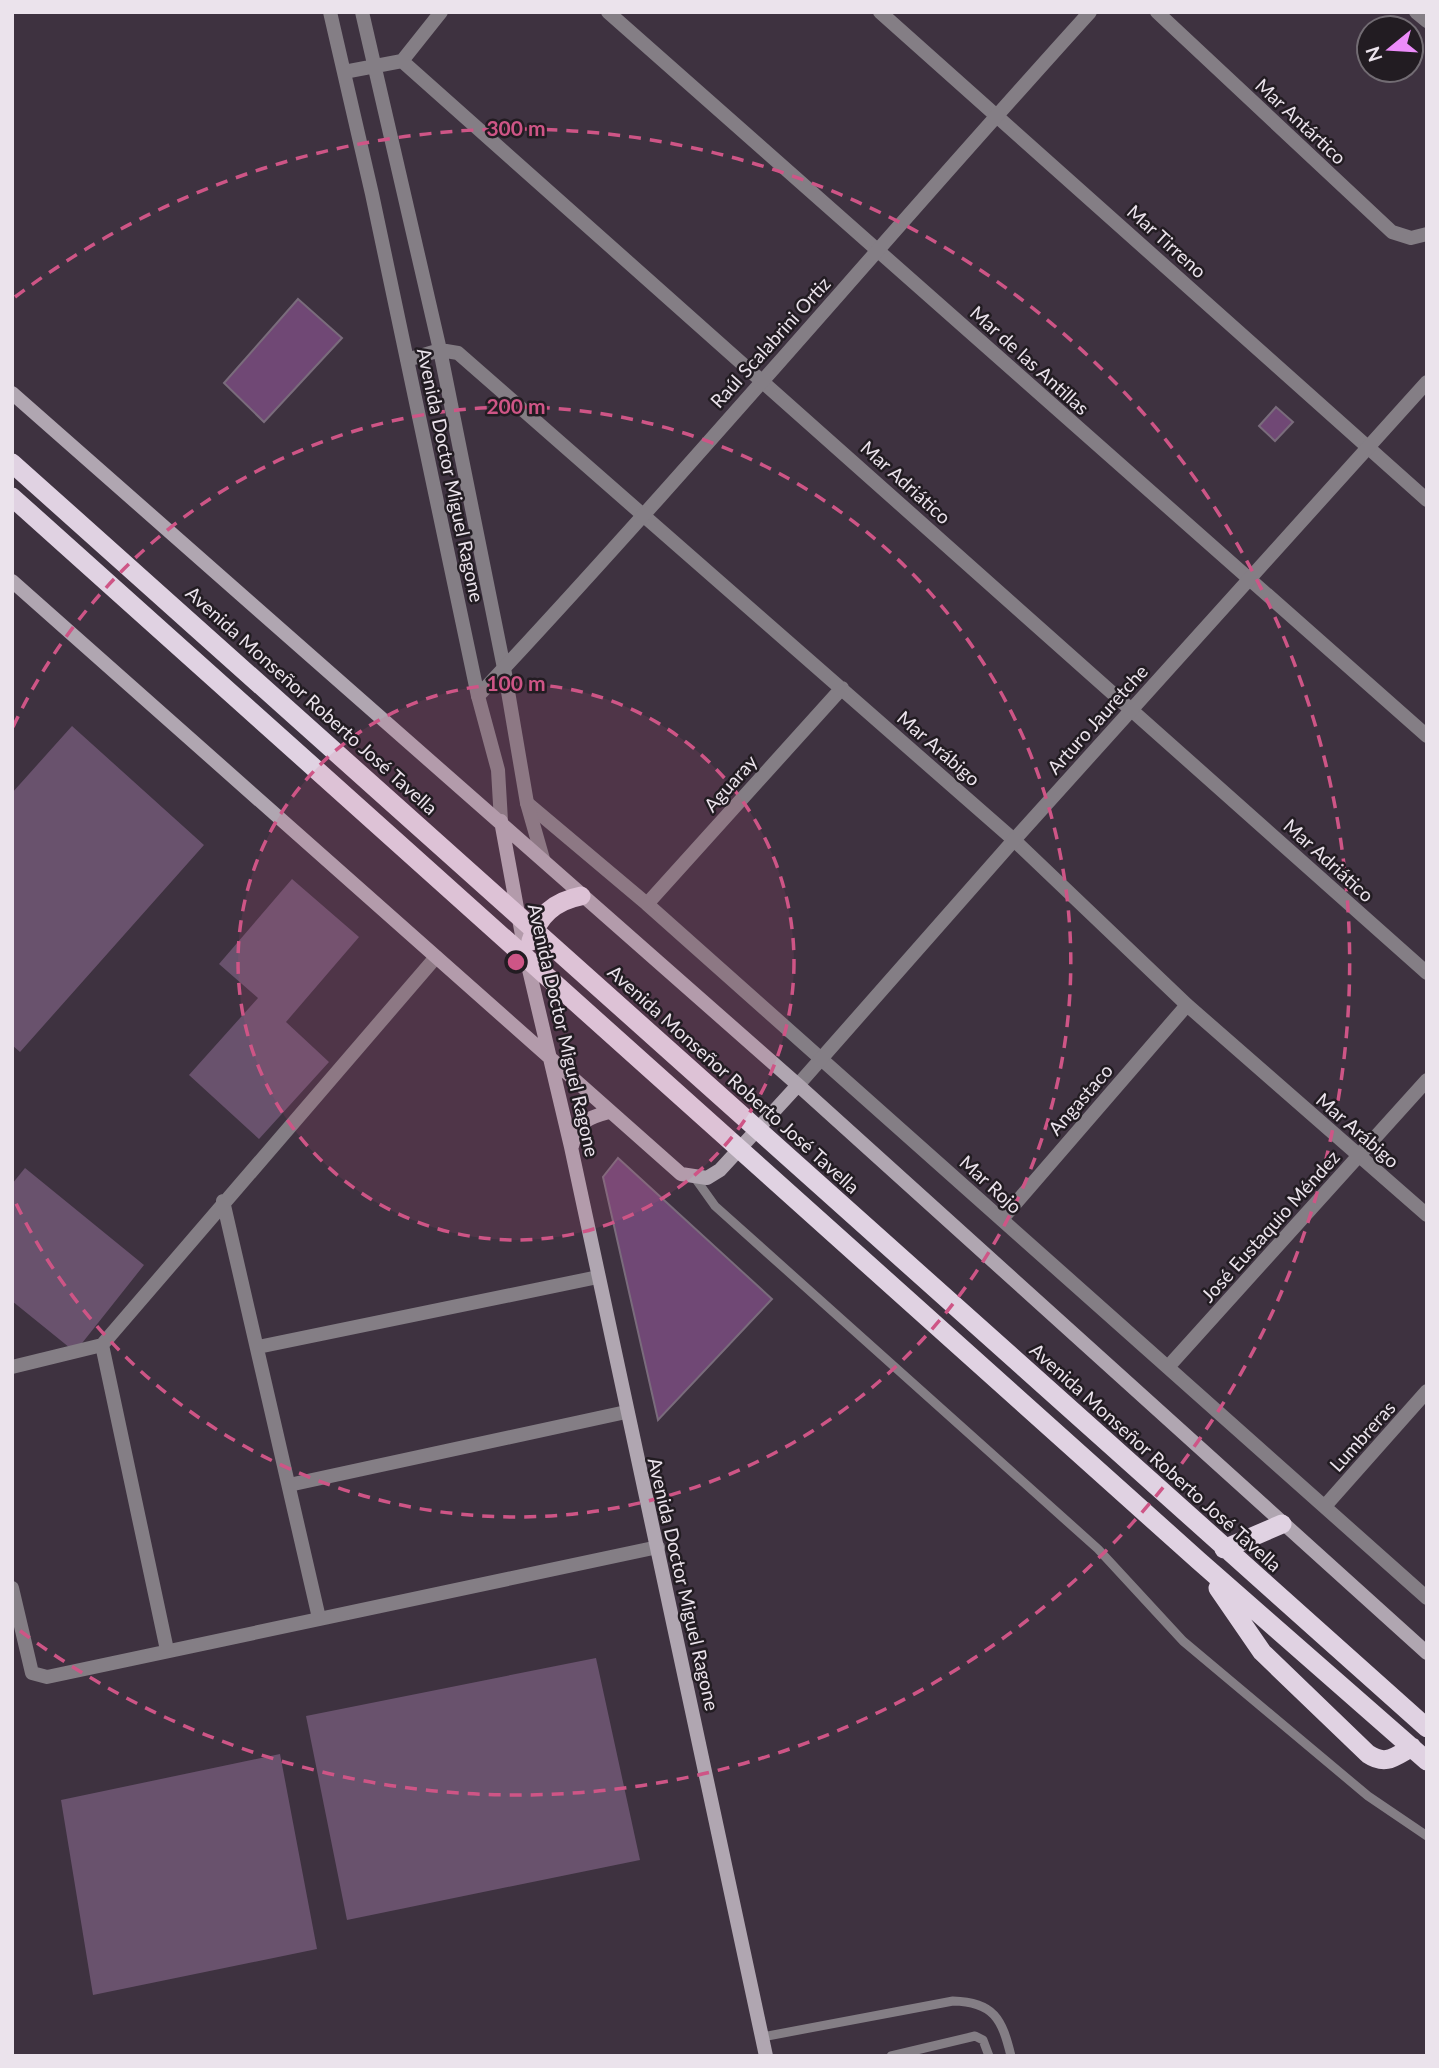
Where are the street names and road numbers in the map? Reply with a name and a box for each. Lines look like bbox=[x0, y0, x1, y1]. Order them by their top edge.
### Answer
street label: Mar Antártico bbox=[1251, 73, 1351, 169]
street label: Mar Tirreno bbox=[1123, 200, 1211, 282]
street label: Raúl Scalabrini Ortiz bbox=[705, 272, 835, 412]
street label: Mar de las Antillas bbox=[966, 301, 1094, 419]
street label: Avenida Doctor Miguel Ragone bbox=[413, 346, 489, 604]
street label: Mar Adriático bbox=[856, 436, 956, 528]
street label: Avenida Monseñor Roberto José Tavella bbox=[182, 581, 442, 819]
street label: Arturo Jauretche bbox=[1042, 660, 1152, 778]
street label: Mar Arábigo bbox=[893, 706, 985, 790]
street label: Aguaray bbox=[699, 750, 762, 816]
street label: Mar Adriático bbox=[1279, 814, 1379, 906]
street label: Avenida Doctor Miguel Ragone bbox=[524, 901, 604, 1159]
street label: Avenida Monseñor Roberto José Tavella bbox=[604, 960, 864, 1198]
street label: Angastaco bbox=[1043, 1059, 1117, 1139]
street label: Mar Arábigo bbox=[1312, 1088, 1404, 1172]
street label: José Eustaquio Méndez bbox=[1196, 1146, 1344, 1306]
street label: Mar Rojo bbox=[955, 1150, 1027, 1218]
street label: Avenida Monseñor Roberto José Tavella bbox=[1026, 1338, 1286, 1576]
street label: Lumbreras bbox=[1324, 1396, 1400, 1476]
street label: Avenida Doctor Miguel Ragone bbox=[644, 1455, 724, 1713]

